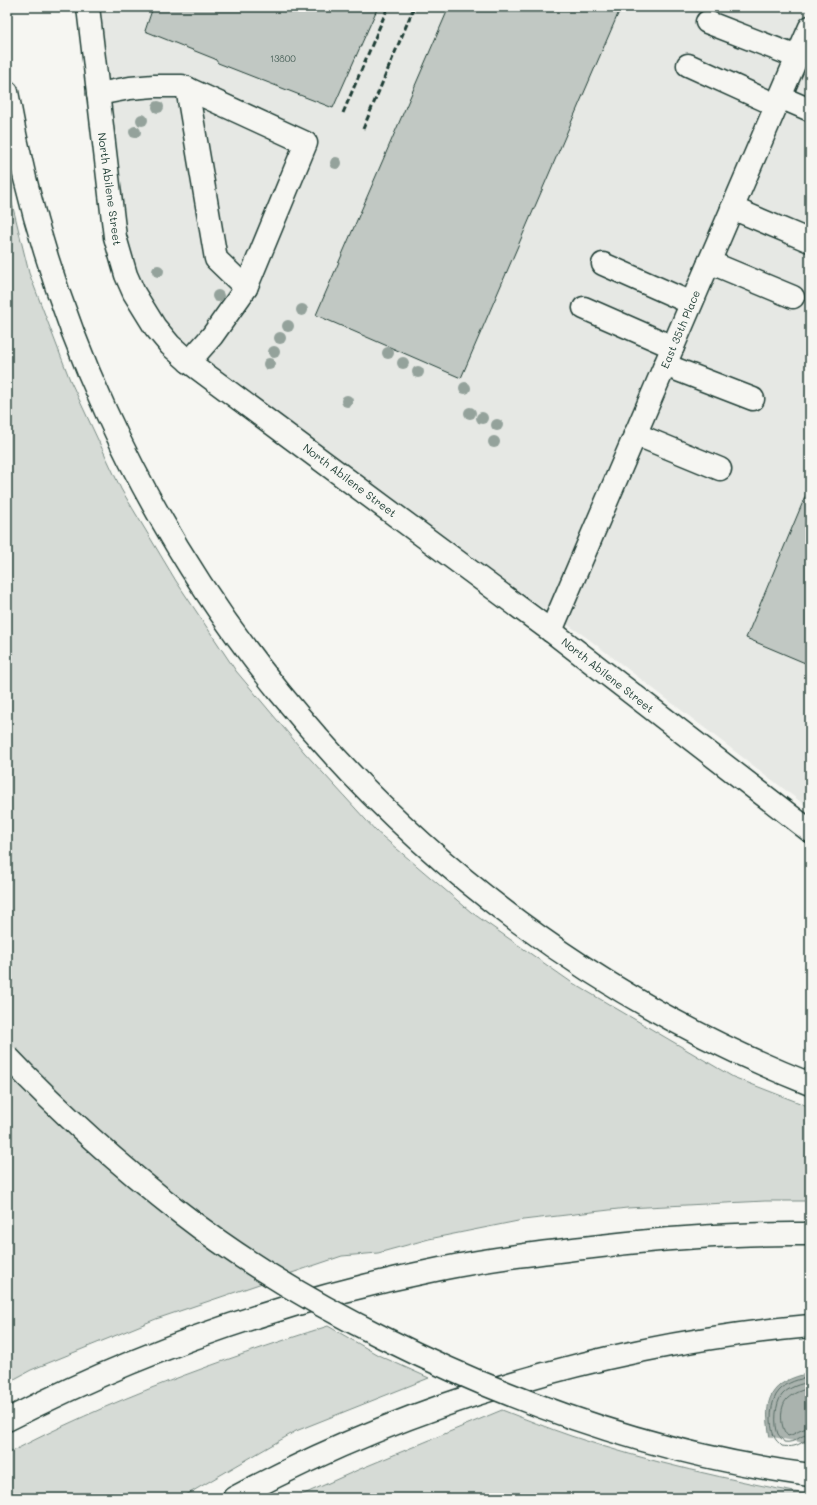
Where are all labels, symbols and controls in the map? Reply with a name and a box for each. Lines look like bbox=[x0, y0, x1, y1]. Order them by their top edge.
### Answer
house number: 13800 bbox=[270, 53, 296, 64]
street label: North Abilene Street bbox=[95, 132, 125, 247]
street label: East 35th Place bbox=[657, 287, 703, 371]
street label: North Abilene Street bbox=[300, 440, 400, 520]
street label: North Abilene Street bbox=[559, 634, 658, 716]

